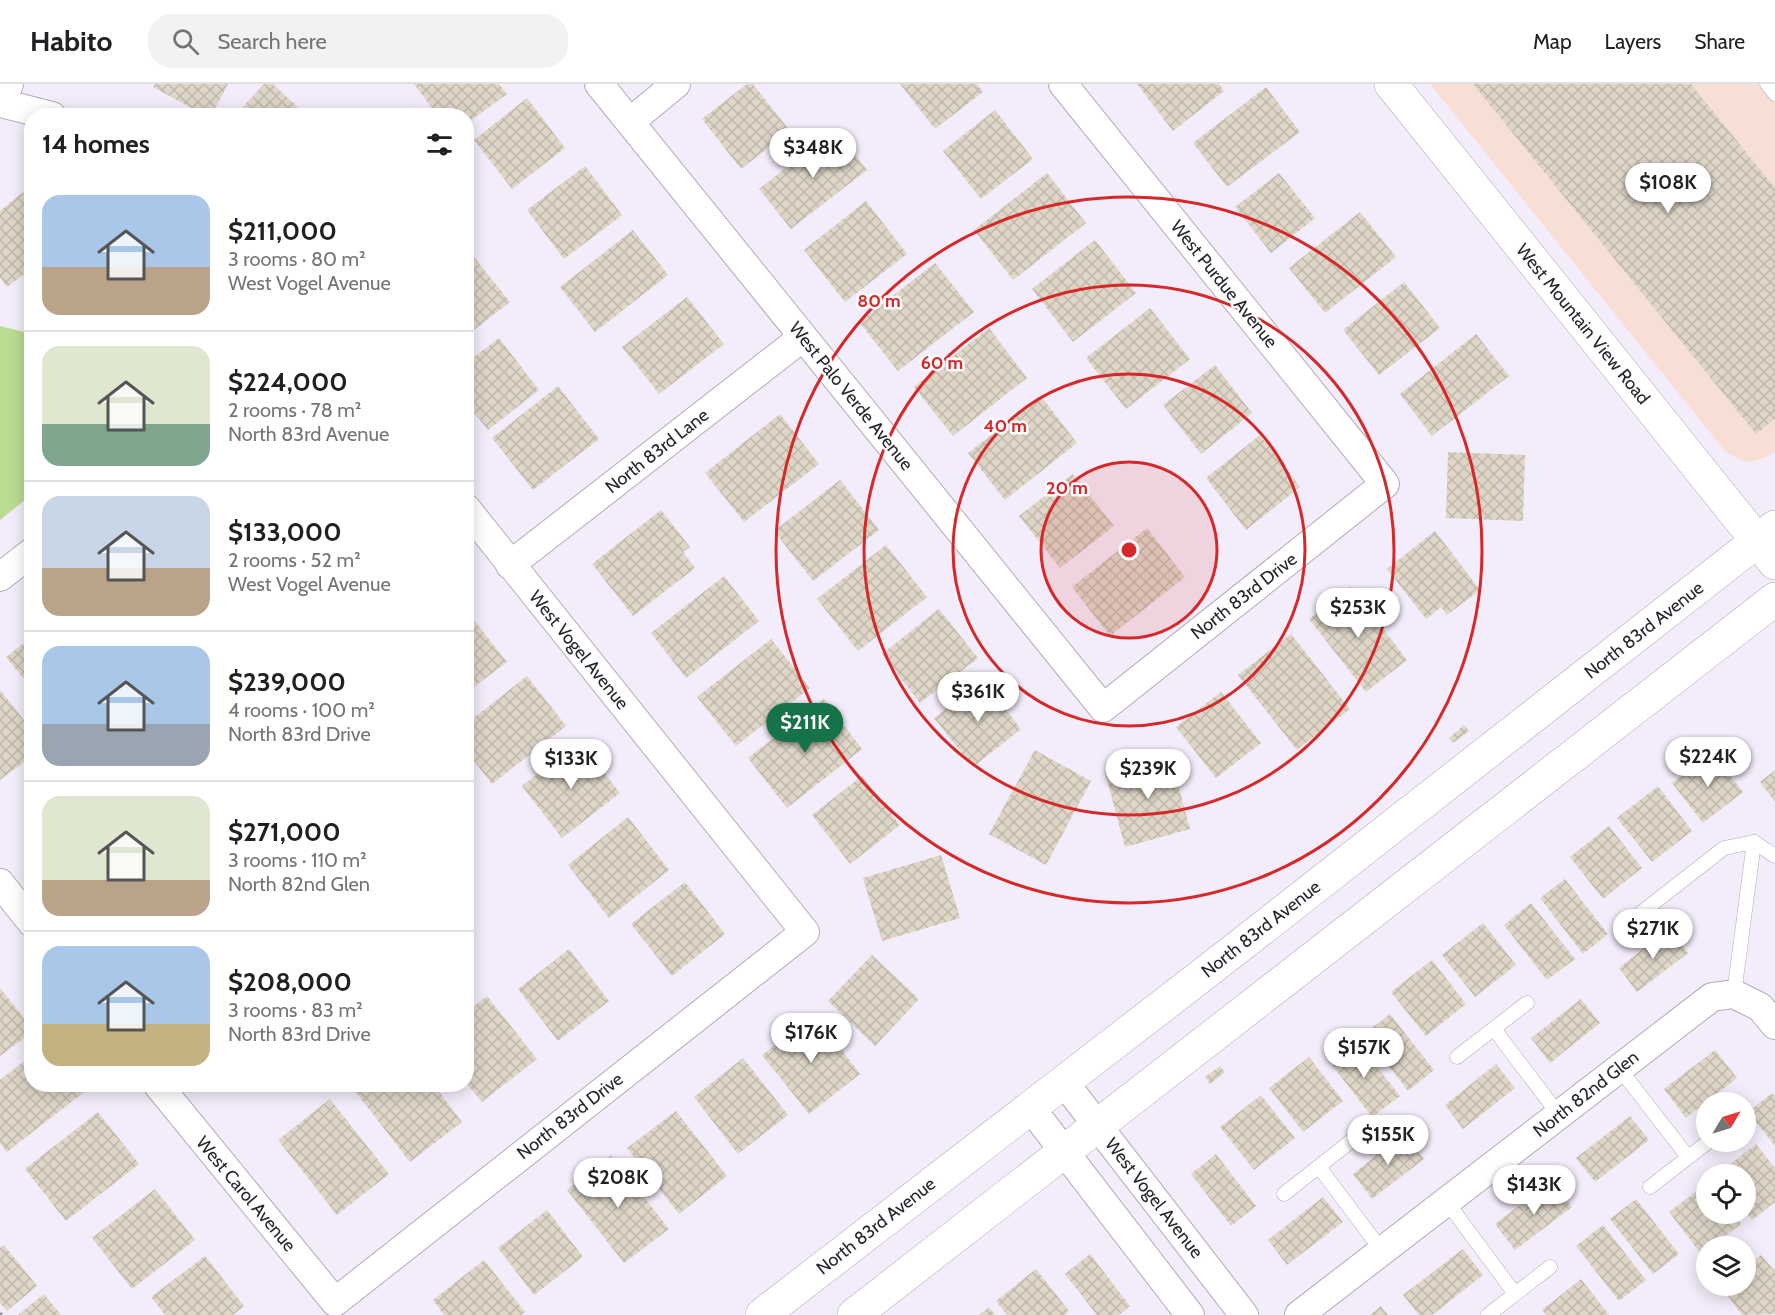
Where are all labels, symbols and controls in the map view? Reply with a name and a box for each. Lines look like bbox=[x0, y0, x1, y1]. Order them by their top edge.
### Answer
search box bbox=[148, 14, 568, 68]
text: Habito bbox=[30, 24, 112, 58]
icon: search bbox=[169, 25, 202, 58]
text: Search here bbox=[217, 28, 327, 55]
text: Map bbox=[1533, 29, 1572, 54]
text: Layers bbox=[1605, 29, 1661, 54]
text: Share bbox=[1694, 29, 1745, 54]
text: 14 homes bbox=[42, 128, 150, 160]
icon: filters bbox=[423, 128, 456, 161]
pin: $348K bbox=[771, 128, 855, 179]
text: $348K bbox=[783, 135, 843, 159]
pin: $108K bbox=[1626, 163, 1710, 214]
text: $108K bbox=[1639, 170, 1697, 194]
text: $211,000 bbox=[228, 215, 337, 247]
street label: West Purdue Avenue bbox=[1166, 216, 1282, 352]
icon: home bbox=[90, 219, 162, 291]
street label: West Mountain View Road bbox=[1511, 239, 1655, 409]
text: 3 rooms · 80 m² bbox=[228, 247, 366, 271]
text: West Vogel Avenue bbox=[228, 271, 391, 295]
text: 80 m bbox=[857, 290, 901, 312]
street label: West Palo Verde Avenue bbox=[784, 317, 918, 475]
text: 60 m bbox=[921, 352, 963, 374]
text: $224,000 bbox=[228, 366, 348, 398]
icon: home bbox=[90, 370, 162, 442]
text: 2 rooms · 78 m² bbox=[228, 398, 361, 422]
street label: North 83rd Lane bbox=[601, 404, 713, 498]
text: 40 m bbox=[983, 415, 1027, 437]
text: North 83rd Avenue bbox=[228, 422, 389, 446]
text: 20 m bbox=[1046, 477, 1088, 499]
text: $133,000 bbox=[228, 516, 342, 548]
icon: home bbox=[90, 520, 162, 592]
centre of rings bbox=[1119, 540, 1139, 560]
text: 2 rooms · 52 m² bbox=[228, 548, 361, 572]
street label: North 83rd Drive bbox=[1187, 548, 1301, 644]
text: West Vogel Avenue bbox=[228, 572, 391, 596]
street label: North 83rd Avenue bbox=[1580, 577, 1708, 683]
street label: West Vogel Avenue bbox=[524, 586, 634, 714]
pin: $253K bbox=[1316, 588, 1400, 639]
text: $253K bbox=[1330, 595, 1386, 619]
text: $239,000 bbox=[228, 666, 346, 698]
icon: home bbox=[90, 670, 162, 742]
pin: $361K bbox=[936, 672, 1020, 723]
text: $361K bbox=[951, 679, 1005, 703]
text: 4 rooms · 100 m² bbox=[228, 698, 375, 722]
pin: $211K bbox=[763, 703, 847, 754]
text: $211K bbox=[780, 710, 830, 734]
text: North 83rd Drive bbox=[228, 722, 371, 746]
pin: $224K bbox=[1666, 737, 1750, 788]
pin: $133K bbox=[529, 739, 613, 790]
text: $224K bbox=[1679, 744, 1737, 768]
text: $133K bbox=[544, 746, 598, 770]
pin: $239K bbox=[1106, 749, 1190, 800]
text: $239K bbox=[1120, 756, 1176, 780]
text: $271,000 bbox=[228, 816, 341, 848]
icon: home bbox=[90, 820, 162, 892]
text: 3 rooms · 110 m² bbox=[228, 848, 367, 872]
text: North 82nd Glen bbox=[228, 872, 370, 896]
street label: North 83rd Avenue bbox=[1197, 876, 1325, 982]
pin: $271K bbox=[1611, 909, 1695, 960]
text: $271K bbox=[1627, 916, 1679, 940]
text: $208,000 bbox=[228, 966, 352, 998]
icon: home bbox=[90, 970, 162, 1042]
text: 3 rooms · 83 m² bbox=[228, 998, 363, 1022]
pin: $176K bbox=[769, 1013, 853, 1064]
text: $176K bbox=[785, 1020, 837, 1044]
text: North 83rd Drive bbox=[228, 1022, 371, 1046]
pin: $157K bbox=[1322, 1028, 1406, 1079]
text: $157K bbox=[1338, 1035, 1390, 1059]
street label: North 82nd Glen bbox=[1529, 1046, 1643, 1142]
street label: North 83rd Drive bbox=[513, 1068, 627, 1164]
north arrow bbox=[1696, 1092, 1756, 1152]
map controls bbox=[1696, 1092, 1756, 1296]
pin: $155K bbox=[1346, 1115, 1430, 1166]
text: $155K bbox=[1362, 1122, 1415, 1146]
street label: West Carol Avenue bbox=[191, 1132, 301, 1256]
street label: West Vogel Avenue bbox=[1100, 1134, 1208, 1262]
pin: $208K bbox=[576, 1158, 660, 1209]
button: locate bbox=[1696, 1164, 1756, 1224]
text: $208K bbox=[588, 1165, 648, 1189]
pin: $143K bbox=[1492, 1165, 1576, 1216]
text: $143K bbox=[1507, 1172, 1561, 1196]
street label: North 83rd Avenue bbox=[812, 1173, 940, 1279]
button: layers bbox=[1696, 1236, 1756, 1296]

